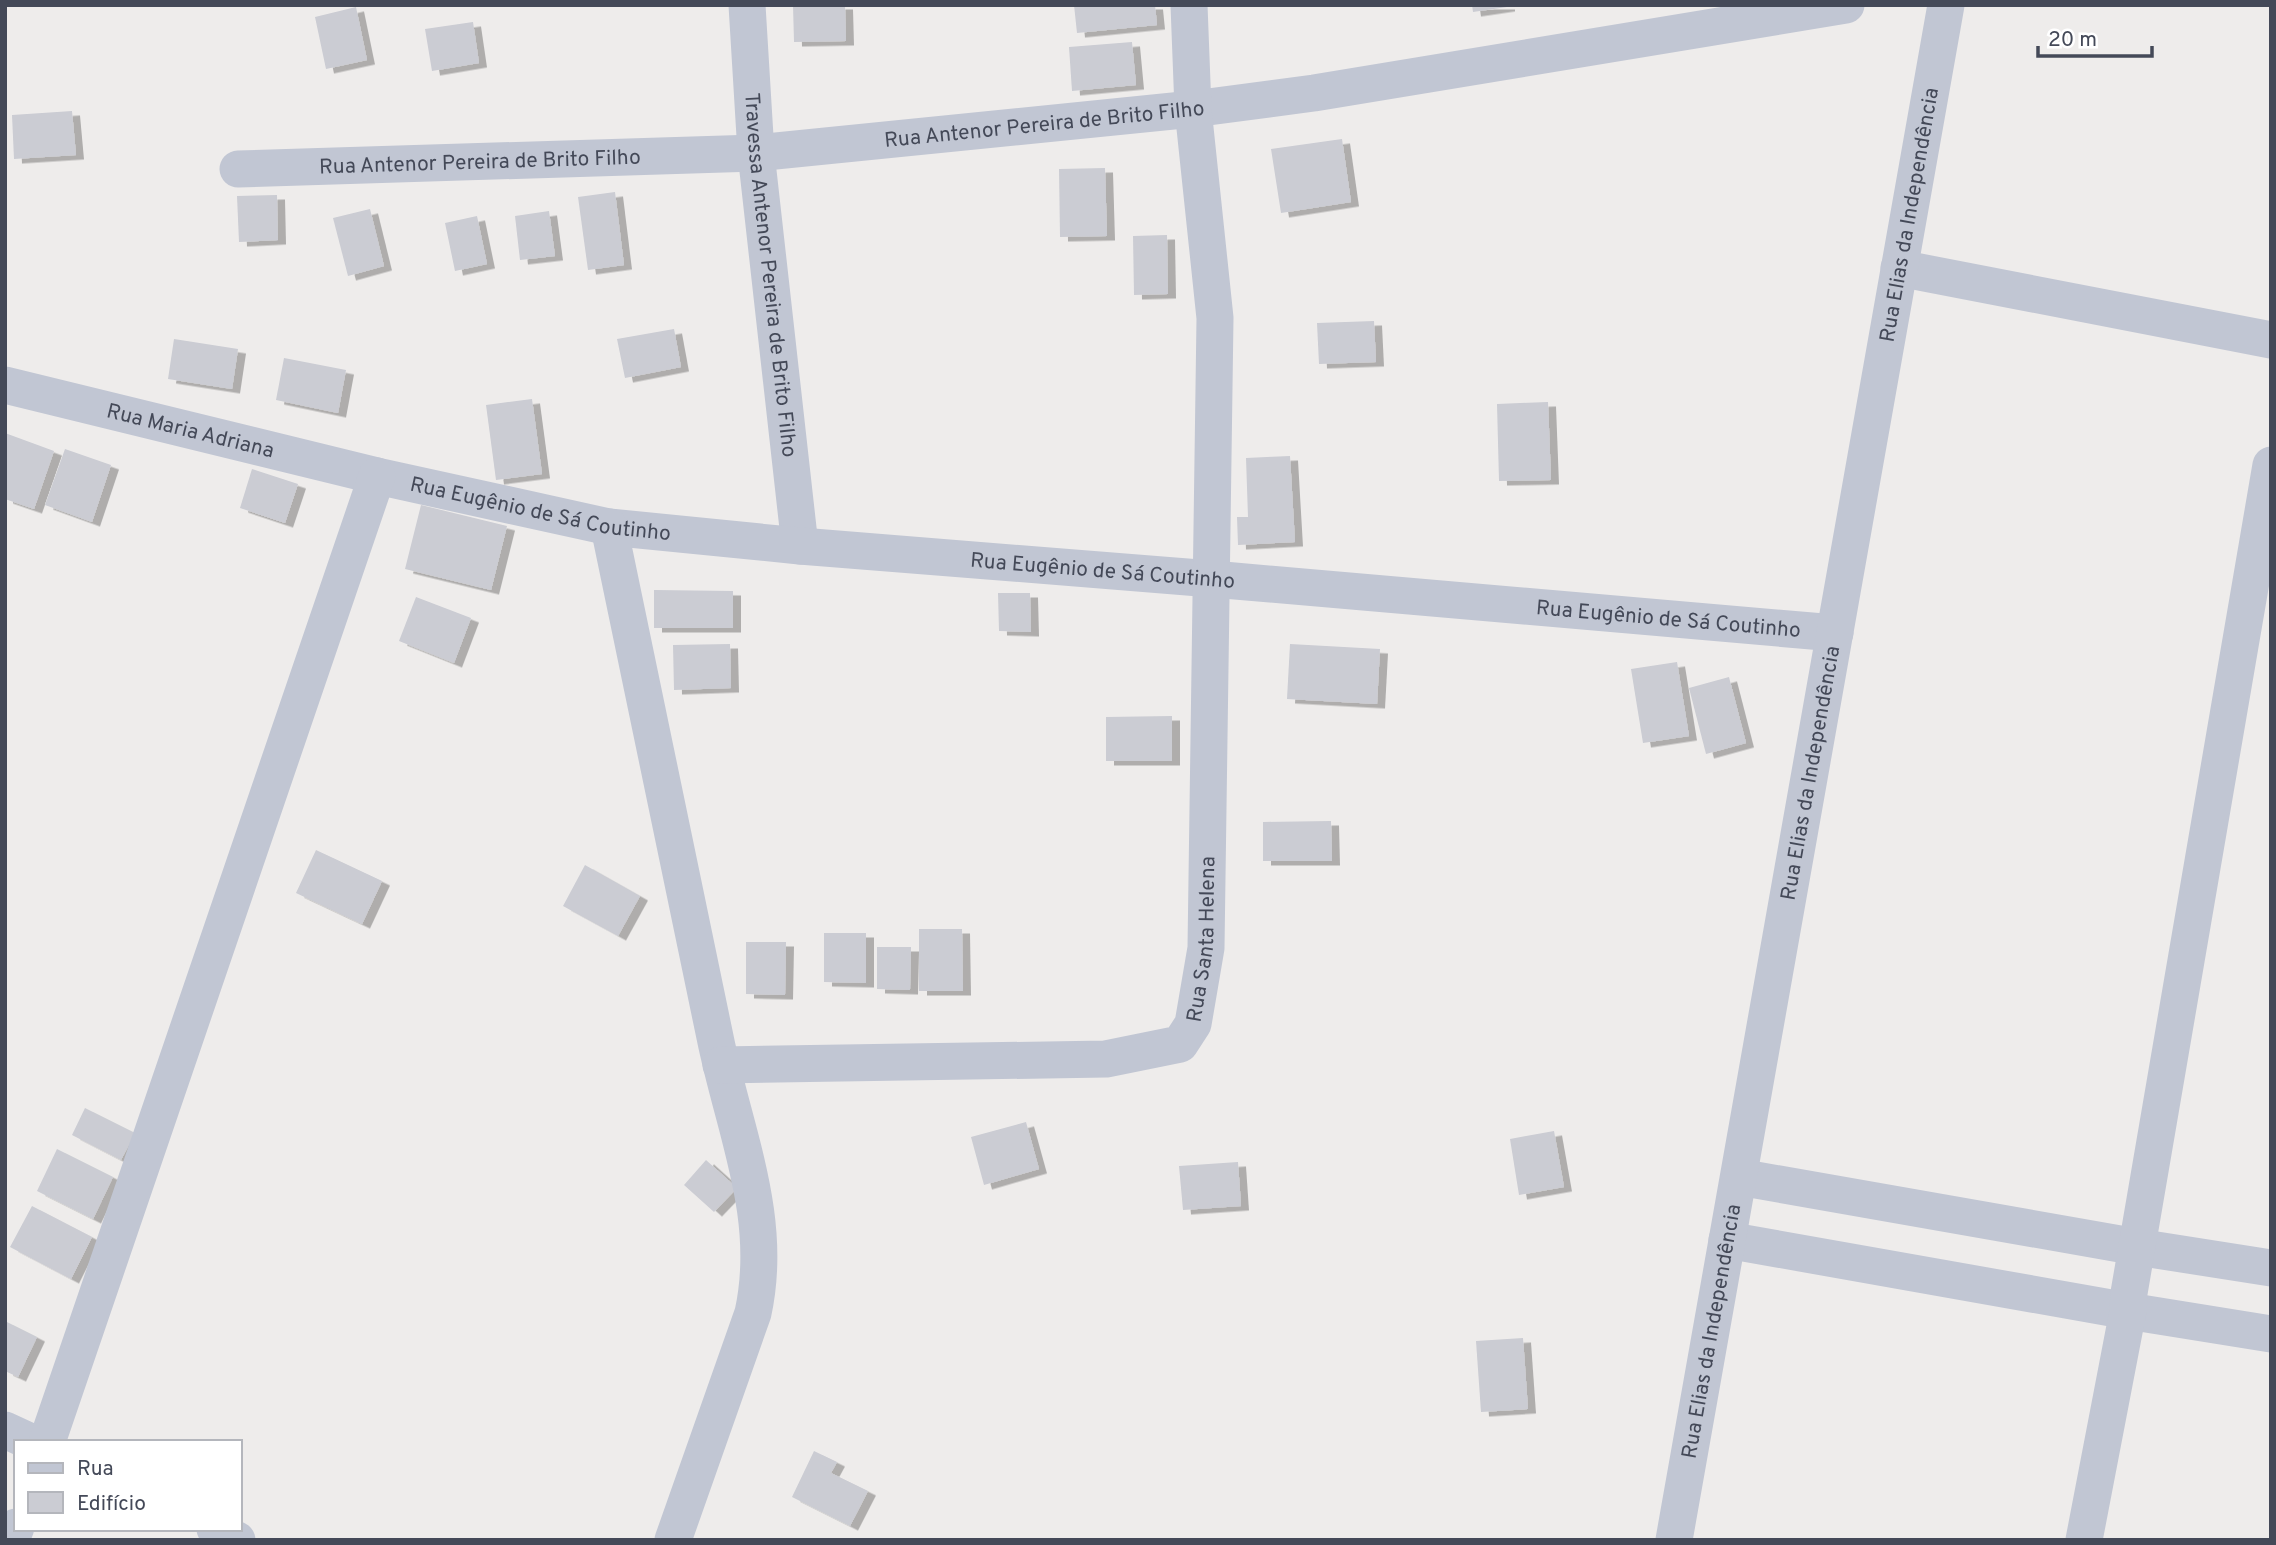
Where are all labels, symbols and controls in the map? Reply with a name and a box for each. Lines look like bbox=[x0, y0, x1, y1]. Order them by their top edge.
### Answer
scale bar bbox=[2038, 14, 2152, 58]
text: 20 m bbox=[2048, 27, 2097, 54]
street label: Rua Elias da Independência bbox=[1875, 85, 1946, 344]
street label: Travessa Antenor Pereira de Brito Filho bbox=[737, 92, 802, 459]
street label: Rua Antenor Pereira de Brito Filho bbox=[883, 96, 1206, 155]
street label: Rua Antenor Pereira de Brito Filho bbox=[319, 145, 641, 181]
street label: Rua Maria Adriana bbox=[104, 398, 277, 465]
street label: Rua Eugênio de Sá Coutinho bbox=[407, 472, 672, 548]
street label: Rua Eugênio de Sá Coutinho bbox=[969, 548, 1236, 596]
street label: Rua Eugênio de Sá Coutinho bbox=[1535, 595, 1802, 645]
street label: Rua Elias da Independência bbox=[1776, 644, 1847, 903]
street label: Rua Santa Helena bbox=[1182, 856, 1222, 1024]
street label: Rua Elias da Independência bbox=[1677, 1202, 1748, 1461]
legend bbox=[14, 1440, 242, 1531]
text: Rua bbox=[77, 1456, 114, 1483]
text: Edifício bbox=[77, 1491, 146, 1518]

